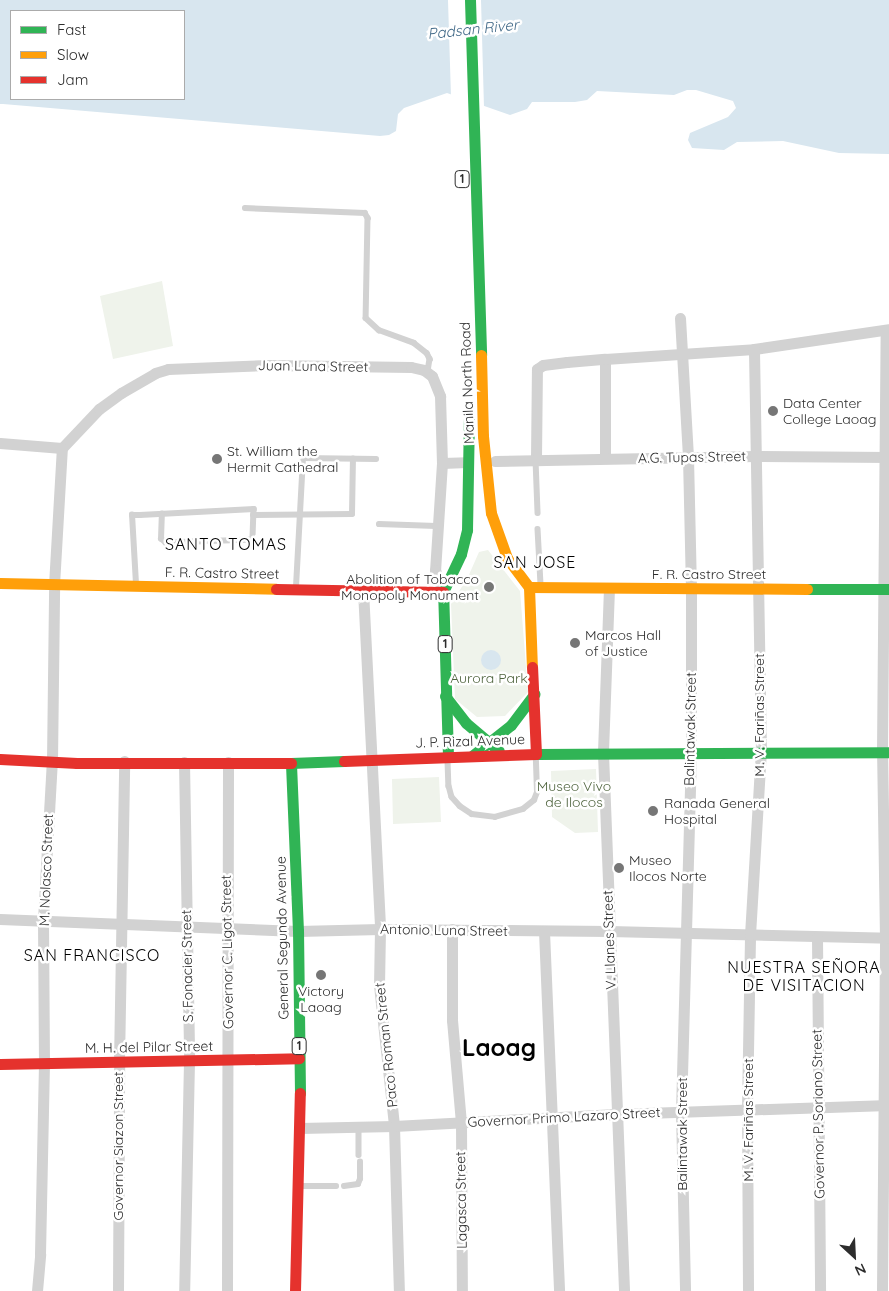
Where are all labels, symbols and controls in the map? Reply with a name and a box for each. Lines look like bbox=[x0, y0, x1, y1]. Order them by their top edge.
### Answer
legend bbox=[10, 10, 185, 100]
water label: Padsan River bbox=[427, 15, 519, 43]
text: Fast bbox=[57, 20, 86, 39]
text: Slow bbox=[57, 45, 89, 64]
text: Jam bbox=[57, 70, 88, 89]
road number: 1 bbox=[454, 170, 470, 188]
street label: Manila North Road bbox=[456, 322, 478, 444]
street label: Juan Luna Street bbox=[258, 357, 368, 375]
place label: Data Center College Laoag bbox=[783, 395, 877, 428]
marker: Data Center College Laoag bbox=[767, 405, 779, 417]
place label: St. William the Hermit Cathedral bbox=[227, 443, 338, 476]
street label: A.G. Tupas Street bbox=[638, 448, 746, 466]
marker: St. William the Hermit Cathedral bbox=[211, 453, 223, 465]
district label: SANTO TOMAS bbox=[164, 534, 288, 554]
district label: SAN JOSE bbox=[493, 552, 577, 572]
street label: F. R. Castro Street bbox=[165, 564, 279, 582]
street label: F. R. Castro Street bbox=[652, 566, 766, 582]
place label: Abolition of Tobacco Monopoly Monument bbox=[341, 571, 479, 604]
marker: Abolition of Tobacco Monopoly Monument bbox=[483, 581, 495, 593]
place label: Marcos Hall of Justice bbox=[585, 627, 661, 660]
road number: 1 bbox=[438, 634, 452, 654]
marker: Marcos Hall of Justice bbox=[569, 637, 581, 649]
street label: M. V. Fariñas Street bbox=[751, 653, 767, 777]
park label: Aurora Park bbox=[450, 670, 528, 686]
street label: Balintawak Street bbox=[681, 672, 699, 786]
street label: J. P. Rizal Avenue bbox=[415, 731, 525, 751]
park label: Museo Vivo de Ilocos bbox=[537, 778, 611, 810]
place label: Ranada General Hospital bbox=[664, 795, 770, 828]
marker: Ranada General Hospital bbox=[646, 804, 660, 818]
street label: M. Nolasco Street bbox=[36, 813, 56, 927]
place label: Museo Ilocos Norte bbox=[629, 852, 707, 884]
street label: General Segundo Avenue bbox=[272, 856, 292, 1020]
marker: Museo Ilocos Norte bbox=[613, 862, 625, 874]
street label: Governor C. Ligot Street bbox=[217, 875, 237, 1029]
street label: V. Llanes Street bbox=[599, 890, 619, 990]
street label: S. Fonacier Street bbox=[178, 910, 196, 1022]
street label: Antonio Luna Street bbox=[380, 920, 508, 940]
district label: SAN FRANCISCO bbox=[22, 945, 162, 965]
district label: NUESTRA SEÑORA DE VISITACION bbox=[726, 957, 882, 995]
marker: Victory Laoag bbox=[315, 969, 327, 981]
street label: Paco Roman Street bbox=[371, 982, 401, 1108]
place label: Victory Laoag bbox=[298, 983, 344, 1016]
street label: Governor P. Soriano Street bbox=[808, 1029, 828, 1199]
district label: Laoag bbox=[462, 1034, 536, 1062]
road number: 1 bbox=[292, 1036, 306, 1056]
street label: M. H. del Pilar Street bbox=[85, 1037, 213, 1057]
street label: M. V. Fariñas Street bbox=[740, 1058, 756, 1182]
street label: Governor Siazon Street bbox=[110, 1071, 126, 1221]
street label: Balintawak Street bbox=[674, 1077, 690, 1191]
street label: Governor Primo Lazaro Street bbox=[467, 1104, 661, 1130]
street label: Lagasca Street bbox=[452, 1151, 470, 1249]
north arrow bbox=[829, 1231, 879, 1281]
text: N bbox=[852, 1259, 869, 1280]

